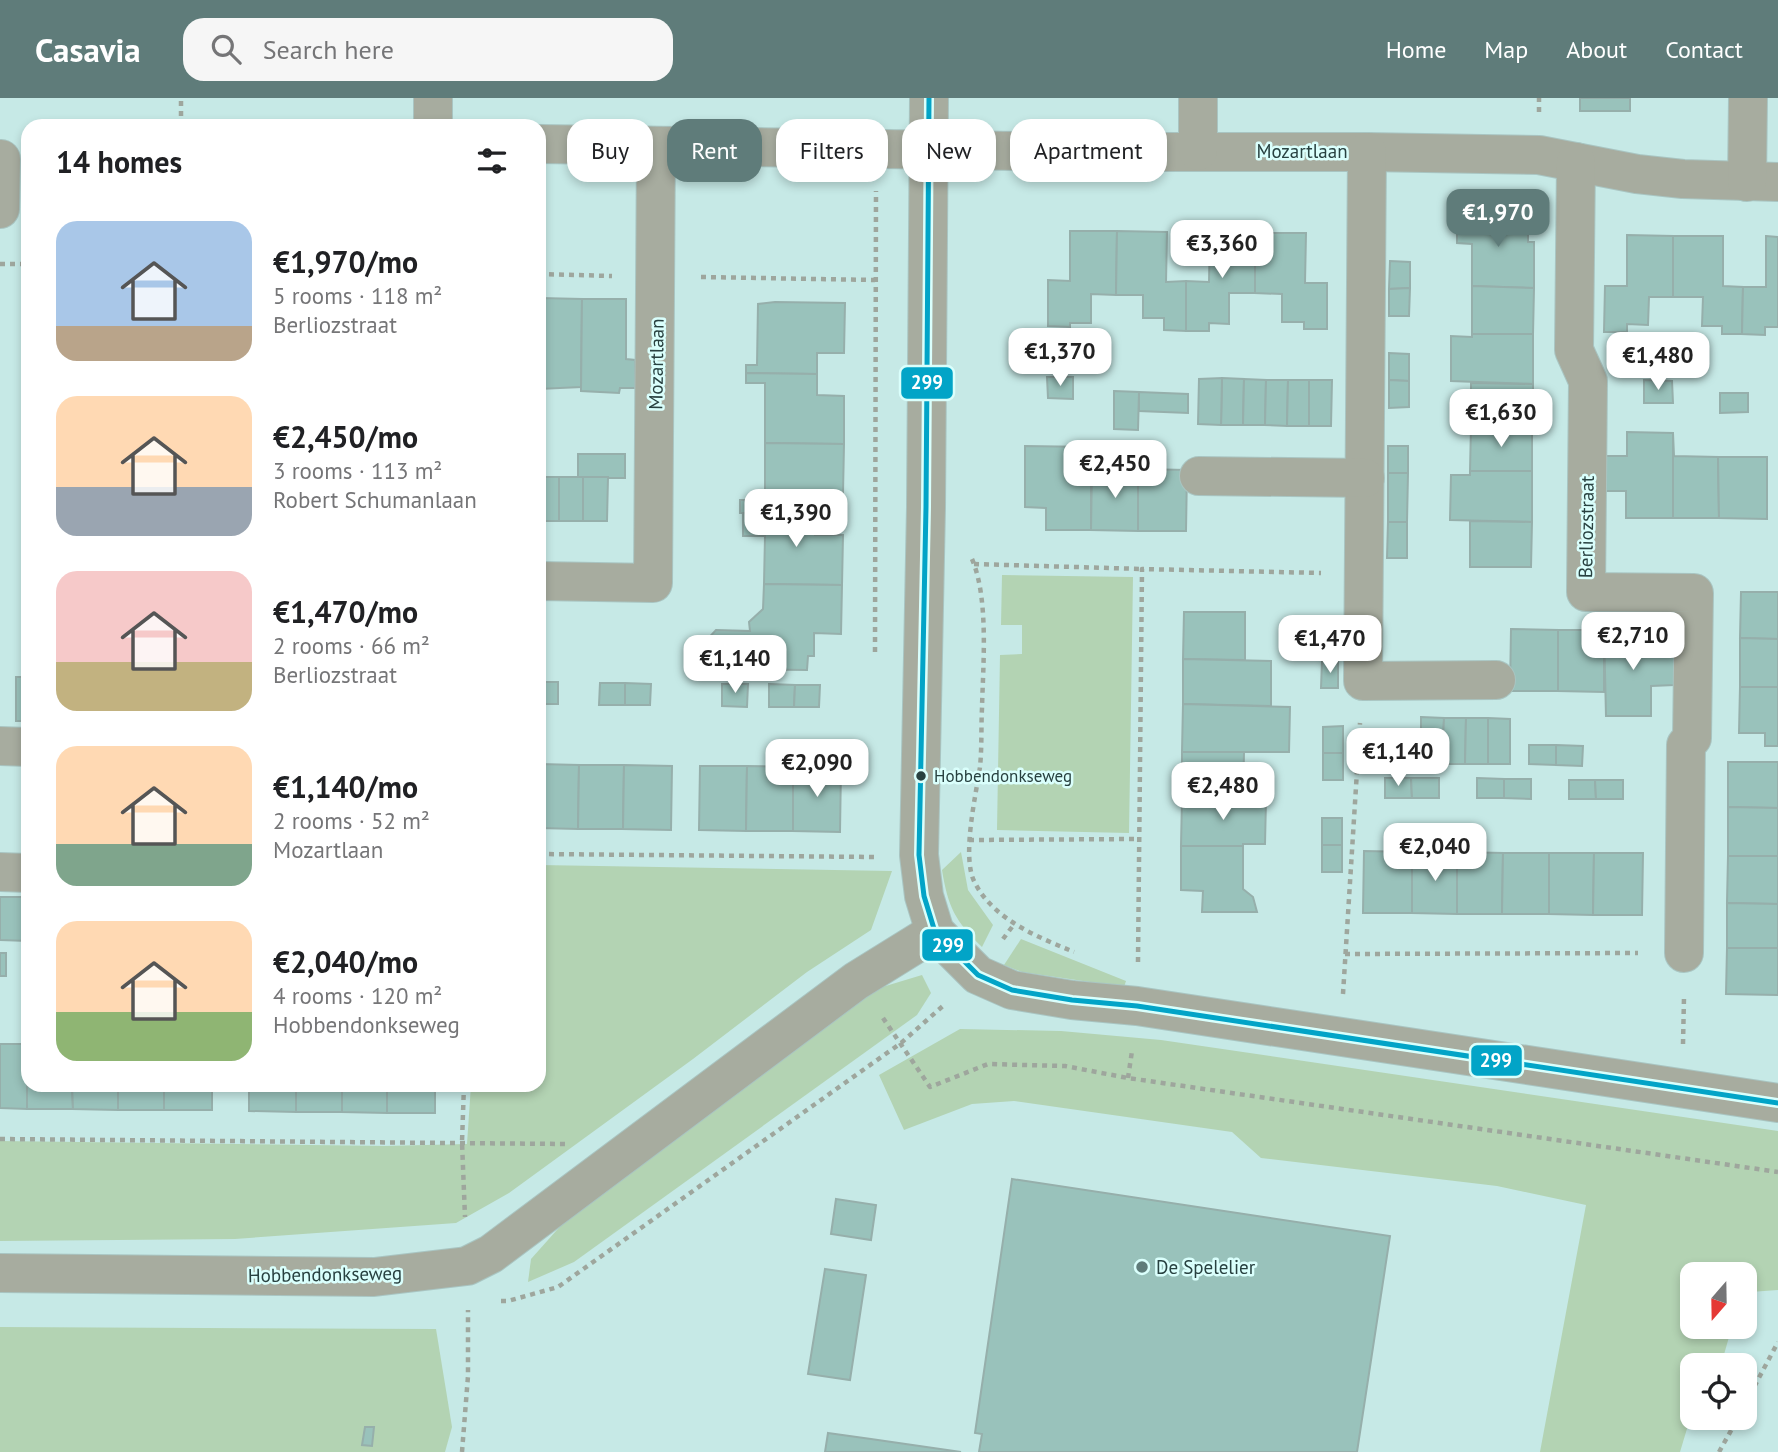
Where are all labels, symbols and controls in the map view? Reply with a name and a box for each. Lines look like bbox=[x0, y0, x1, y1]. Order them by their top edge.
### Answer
search box bbox=[183, 18, 673, 81]
text: Casavia bbox=[35, 28, 141, 71]
icon: search bbox=[207, 30, 245, 68]
text: Search here bbox=[263, 33, 394, 66]
text: Home bbox=[1386, 34, 1446, 65]
text: Map bbox=[1484, 34, 1528, 65]
text: About bbox=[1566, 34, 1627, 65]
text: Contact bbox=[1665, 34, 1743, 65]
chip: Buy bbox=[567, 119, 653, 182]
chip: Rent bbox=[667, 119, 762, 182]
chip: Filters bbox=[776, 119, 888, 182]
chip: New bbox=[902, 119, 996, 182]
chip: Apartment bbox=[1010, 119, 1167, 182]
street label: Mozartlaan bbox=[1256, 139, 1348, 163]
text: 14 homes bbox=[56, 142, 182, 181]
icon: filters bbox=[473, 142, 511, 180]
pin: €1,970 bbox=[1441, 190, 1555, 249]
text: €1,970 bbox=[1462, 197, 1534, 226]
pin: €3,360 bbox=[1165, 220, 1279, 280]
text: €3,360 bbox=[1186, 228, 1258, 257]
text: €1,970/mo bbox=[273, 242, 418, 281]
icon: home bbox=[112, 249, 196, 333]
text: 5 rooms · 118 m² bbox=[273, 281, 442, 310]
text: Berliozstraat bbox=[273, 310, 397, 339]
street label: Mozartlaan bbox=[643, 318, 669, 410]
pin: €1,370 bbox=[1003, 328, 1117, 388]
pin: €1,480 bbox=[1601, 332, 1715, 392]
text: €1,370 bbox=[1024, 336, 1096, 365]
text: €1,480 bbox=[1622, 340, 1694, 369]
line badge: 299 bbox=[900, 366, 954, 400]
text: 299 bbox=[911, 370, 943, 394]
pin: €1,630 bbox=[1444, 390, 1558, 449]
text: €1,630 bbox=[1465, 397, 1537, 426]
text: €2,450/mo bbox=[273, 417, 418, 456]
icon: home bbox=[112, 424, 196, 508]
pin: €2,450 bbox=[1058, 440, 1172, 500]
text: €2,450 bbox=[1079, 448, 1151, 477]
text: 3 rooms · 113 m² bbox=[273, 456, 442, 485]
street label: Berliozstraat bbox=[1573, 475, 1599, 578]
text: Robert Schumanlaan bbox=[273, 485, 477, 514]
pin: €1,390 bbox=[739, 490, 853, 549]
text: €1,390 bbox=[760, 497, 832, 526]
text: €1,470/mo bbox=[273, 592, 418, 631]
icon: home bbox=[112, 599, 196, 683]
pin: €2,710 bbox=[1576, 612, 1690, 672]
pin: €1,470 bbox=[1273, 616, 1387, 675]
text: €2,710 bbox=[1597, 620, 1669, 649]
text: €1,470 bbox=[1294, 623, 1366, 652]
text: 2 rooms · 66 m² bbox=[273, 631, 430, 660]
pin: €1,140 bbox=[678, 636, 792, 695]
text: €1,140 bbox=[699, 643, 771, 672]
text: Berliozstraat bbox=[273, 660, 397, 689]
pin: €1,140 bbox=[1341, 728, 1455, 788]
text: €1,140 bbox=[1362, 736, 1434, 765]
pin: €2,090 bbox=[760, 740, 874, 799]
text: €2,090 bbox=[781, 747, 853, 776]
pin: €2,480 bbox=[1166, 762, 1280, 822]
place label: Hobbendonkseweg bbox=[934, 765, 1072, 787]
text: €1,140/mo bbox=[273, 767, 418, 806]
marker: Hobbendonkseweg bbox=[914, 769, 928, 783]
text: €2,480 bbox=[1187, 770, 1259, 799]
icon: home bbox=[112, 774, 196, 858]
text: 2 rooms · 52 m² bbox=[273, 806, 430, 835]
pin: €2,040 bbox=[1378, 824, 1492, 883]
text: €2,040 bbox=[1399, 831, 1471, 860]
text: Mozartlaan bbox=[273, 835, 383, 864]
line badge: 299 bbox=[921, 928, 974, 962]
text: 299 bbox=[932, 933, 964, 957]
text: €2,040/mo bbox=[273, 942, 418, 981]
icon: home bbox=[112, 949, 196, 1033]
text: 4 rooms · 120 m² bbox=[273, 981, 442, 1010]
text: Hobbendonkseweg bbox=[273, 1010, 460, 1039]
line badge: 299 bbox=[1470, 1044, 1523, 1077]
text: 299 bbox=[1480, 1048, 1512, 1072]
place label: De Spelelier bbox=[1156, 1255, 1256, 1279]
marker: De Spelelier bbox=[1134, 1259, 1150, 1275]
street label: Hobbendonkseweg bbox=[248, 1261, 402, 1287]
north arrow bbox=[1680, 1262, 1757, 1339]
map controls bbox=[1680, 1262, 1757, 1430]
button: locate bbox=[1680, 1353, 1757, 1430]

